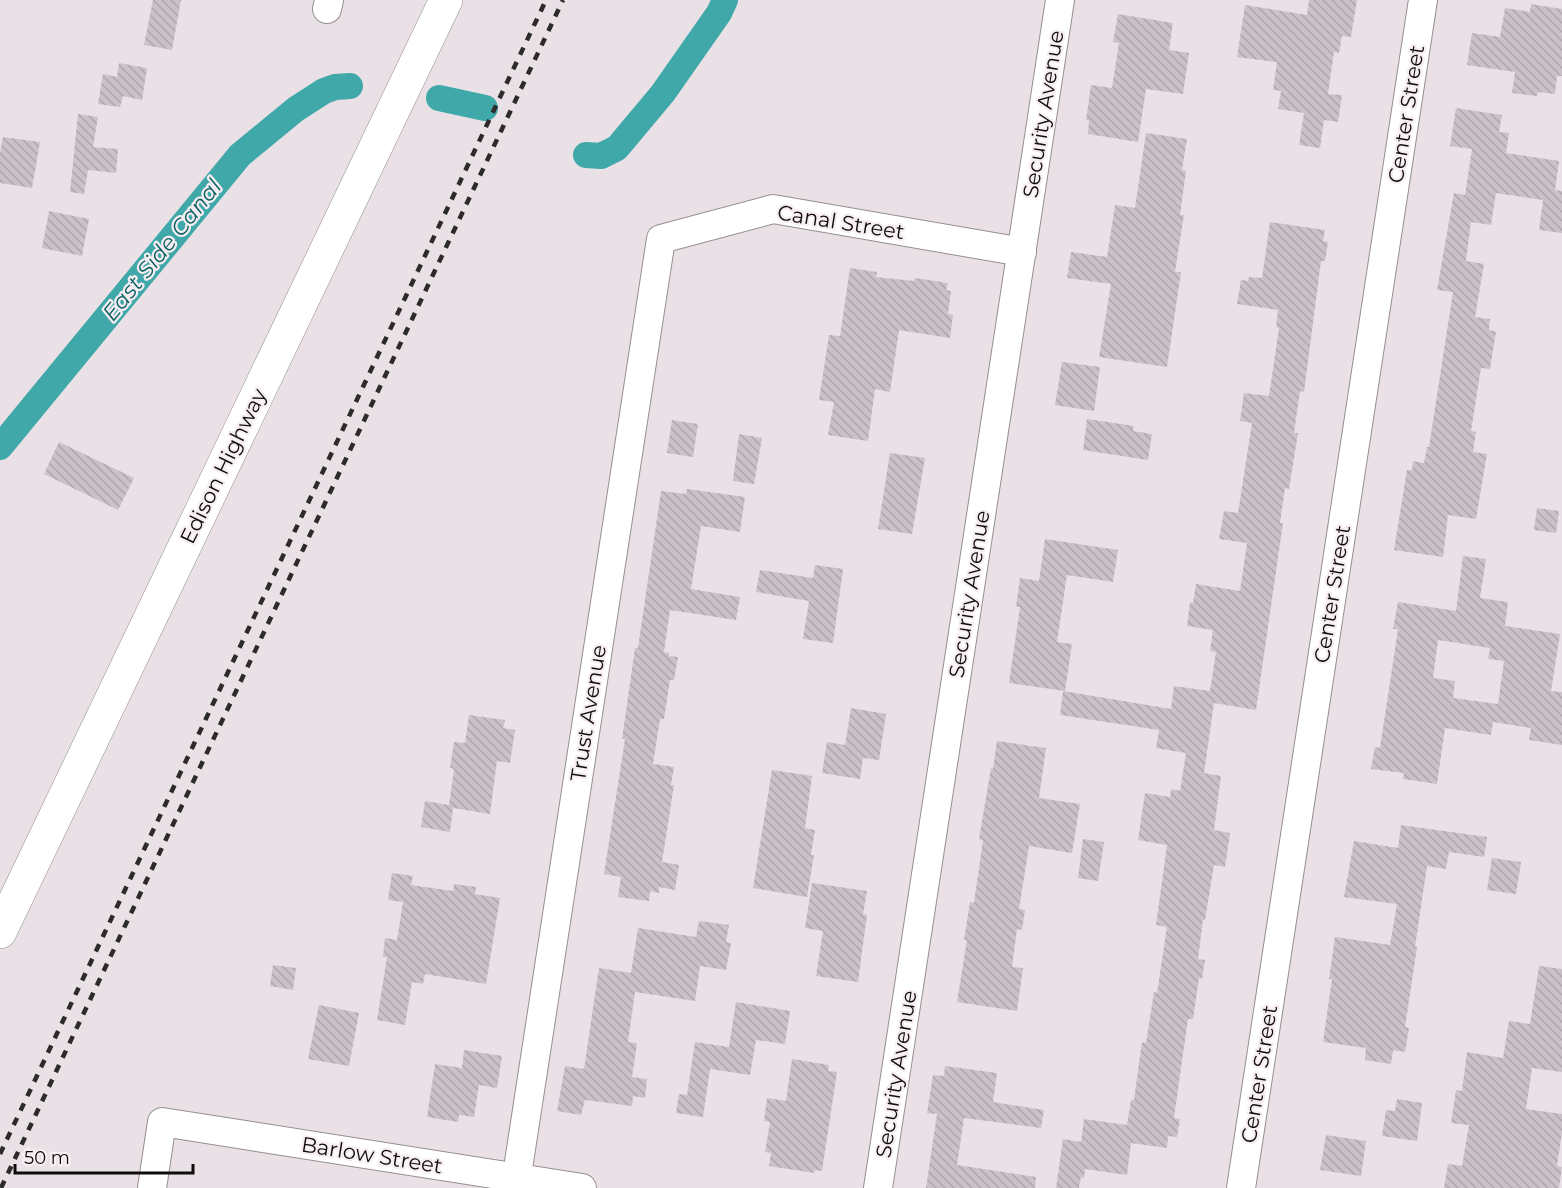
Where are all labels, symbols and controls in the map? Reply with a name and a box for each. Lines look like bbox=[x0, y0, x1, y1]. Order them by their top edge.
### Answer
street label: Security Avenue bbox=[1017, 29, 1069, 199]
street label: Center Street bbox=[1383, 43, 1429, 185]
water label: East Side Canal bbox=[97, 174, 227, 326]
street label: Canal Street bbox=[776, 200, 906, 244]
street label: Edison Highway bbox=[175, 384, 272, 548]
street label: Security Avenue bbox=[943, 509, 995, 679]
street label: Center Street bbox=[1309, 523, 1355, 665]
street label: Trust Avenue bbox=[565, 643, 611, 783]
street label: Security Avenue bbox=[870, 989, 922, 1159]
street label: Center Street bbox=[1236, 1003, 1282, 1145]
street label: Barlow Street bbox=[300, 1132, 444, 1178]
scale bar bbox=[15, 1137, 194, 1175]
text: 50 m bbox=[24, 1147, 70, 1169]

